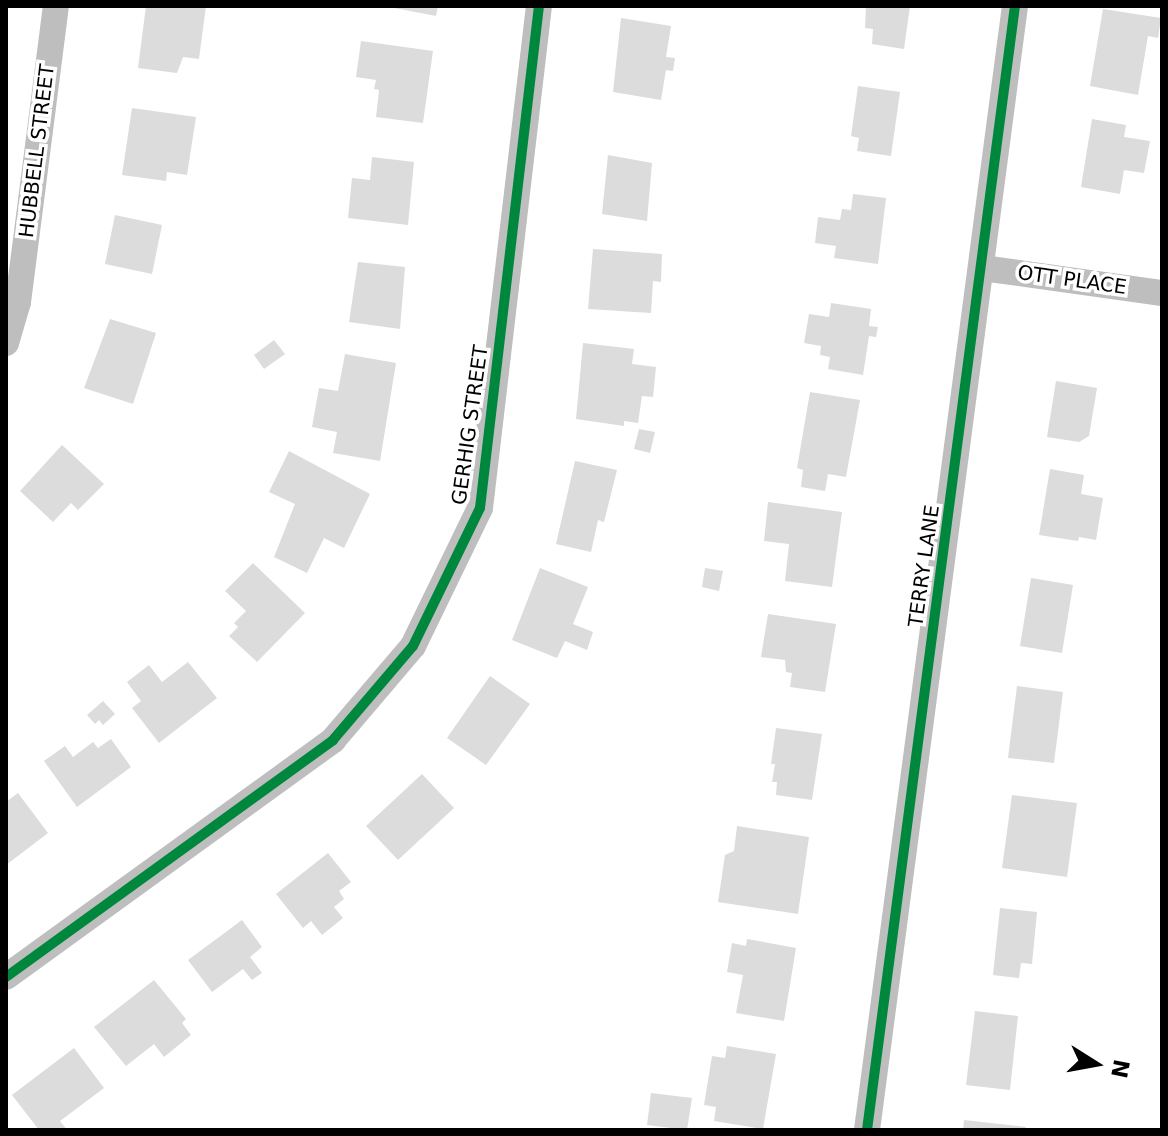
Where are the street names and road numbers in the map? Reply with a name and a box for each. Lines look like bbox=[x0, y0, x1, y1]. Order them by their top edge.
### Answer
street label: HUBBELL STREET bbox=[14, 63, 60, 239]
street label: OTT PLACE bbox=[1016, 260, 1128, 300]
street label: GERHIG STREET bbox=[447, 344, 493, 506]
street label: TERRY LANE bbox=[904, 504, 944, 628]

